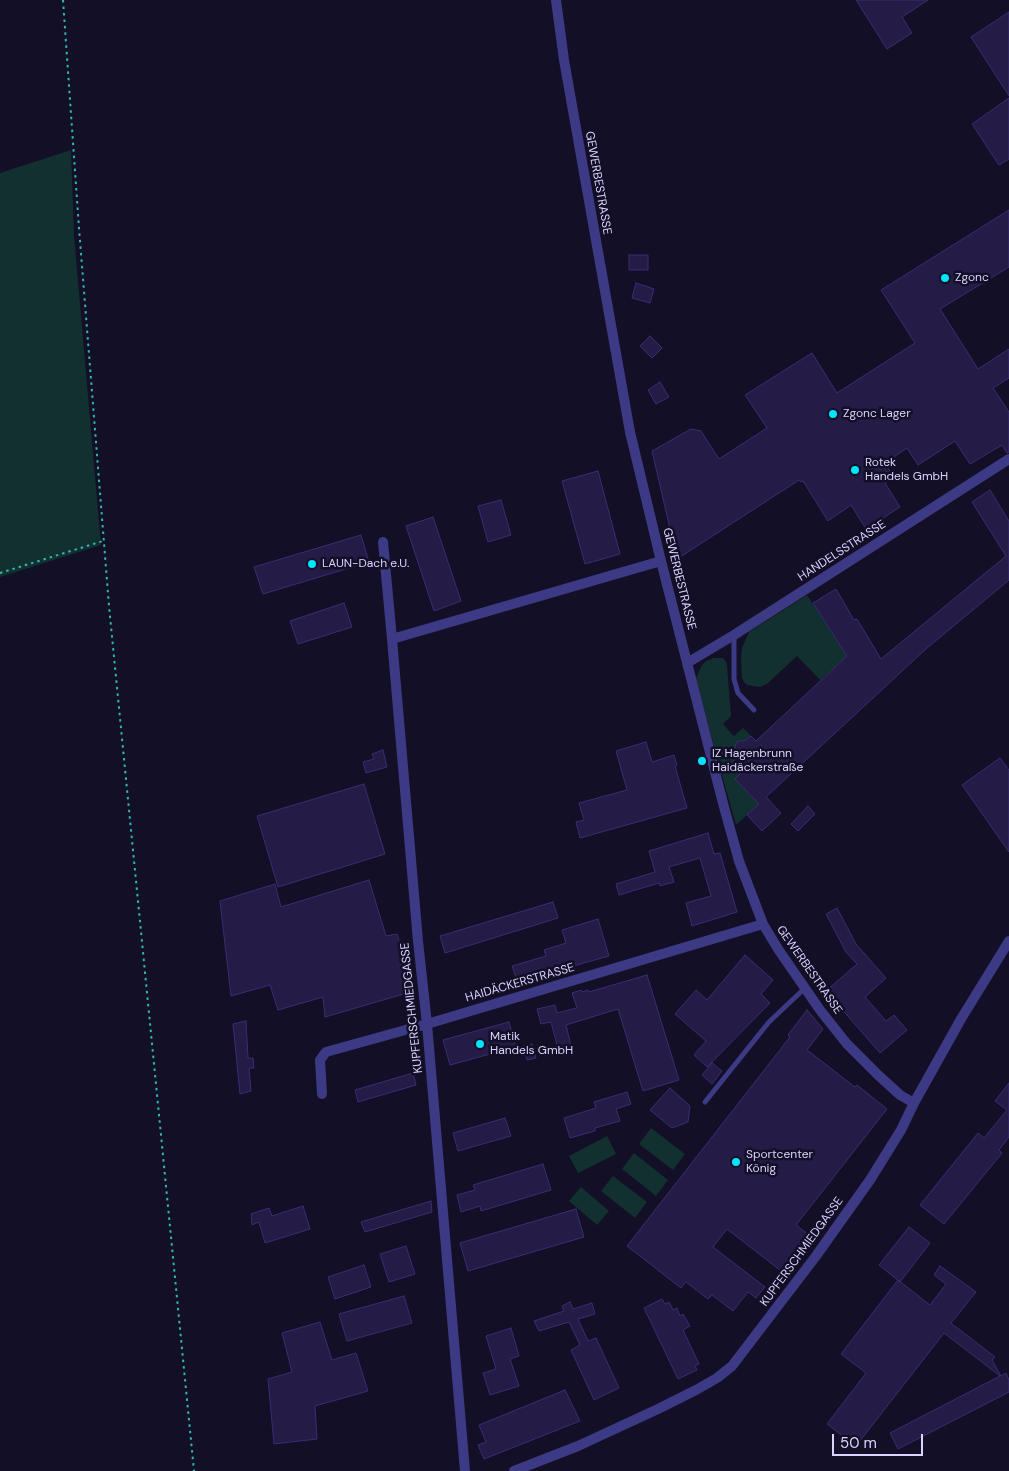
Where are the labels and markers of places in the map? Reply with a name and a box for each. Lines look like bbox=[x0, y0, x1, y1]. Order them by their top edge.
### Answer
place label: Zgonc bbox=[955, 271, 989, 285]
marker: Zgonc bbox=[939, 272, 951, 284]
place label: Zgonc Lager bbox=[843, 407, 911, 421]
marker: Zgonc Lager bbox=[827, 408, 839, 420]
place label: Rotek Handels GmbH bbox=[865, 456, 948, 484]
marker: Rotek Handels GmbH bbox=[849, 464, 861, 476]
place label: LAUN-Dach e.U. bbox=[322, 557, 409, 571]
marker: LAUN-Dach e.U. bbox=[306, 558, 318, 570]
place label: IZ Hagenbrunn Haidäckerstraße bbox=[712, 747, 803, 775]
marker: IZ Hagenbrunn Haidäckerstraße bbox=[696, 755, 708, 767]
place label: Matik Handels GmbH bbox=[490, 1030, 573, 1058]
marker: Matik Handels GmbH bbox=[474, 1038, 486, 1050]
place label: Sportcenter König bbox=[746, 1148, 813, 1176]
marker: Sportcenter König bbox=[730, 1156, 742, 1168]

